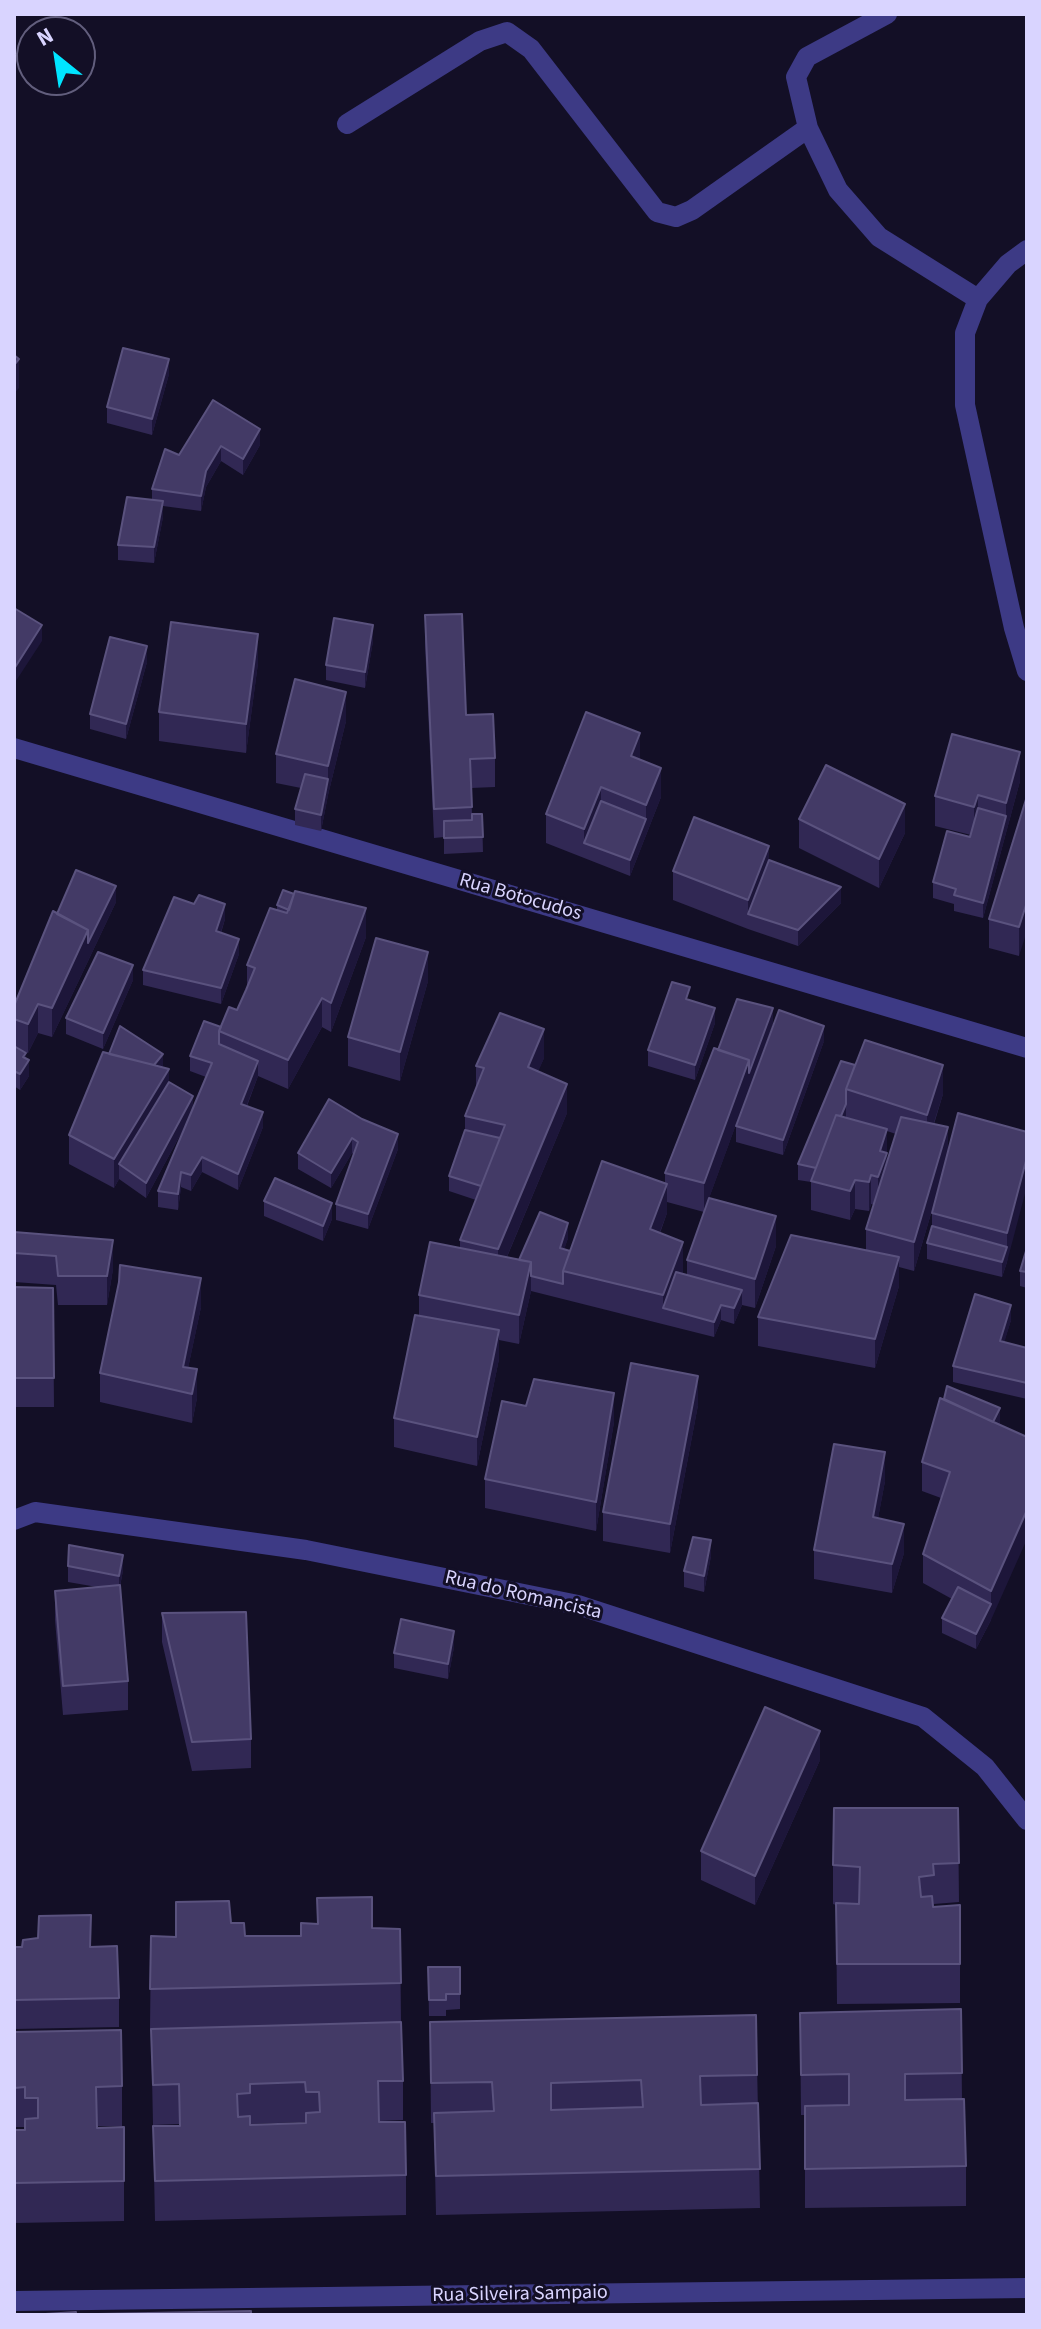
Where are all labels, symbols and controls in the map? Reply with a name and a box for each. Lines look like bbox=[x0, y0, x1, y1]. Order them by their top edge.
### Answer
north arrow bbox=[16, 16, 96, 96]
text: N bbox=[31, 19, 59, 54]
street label: Rua Botocudos bbox=[456, 869, 584, 927]
street label: Rua do Romancista bbox=[442, 1566, 604, 1626]
street label: Rua Silveira Sampaio bbox=[432, 2281, 608, 2309]

